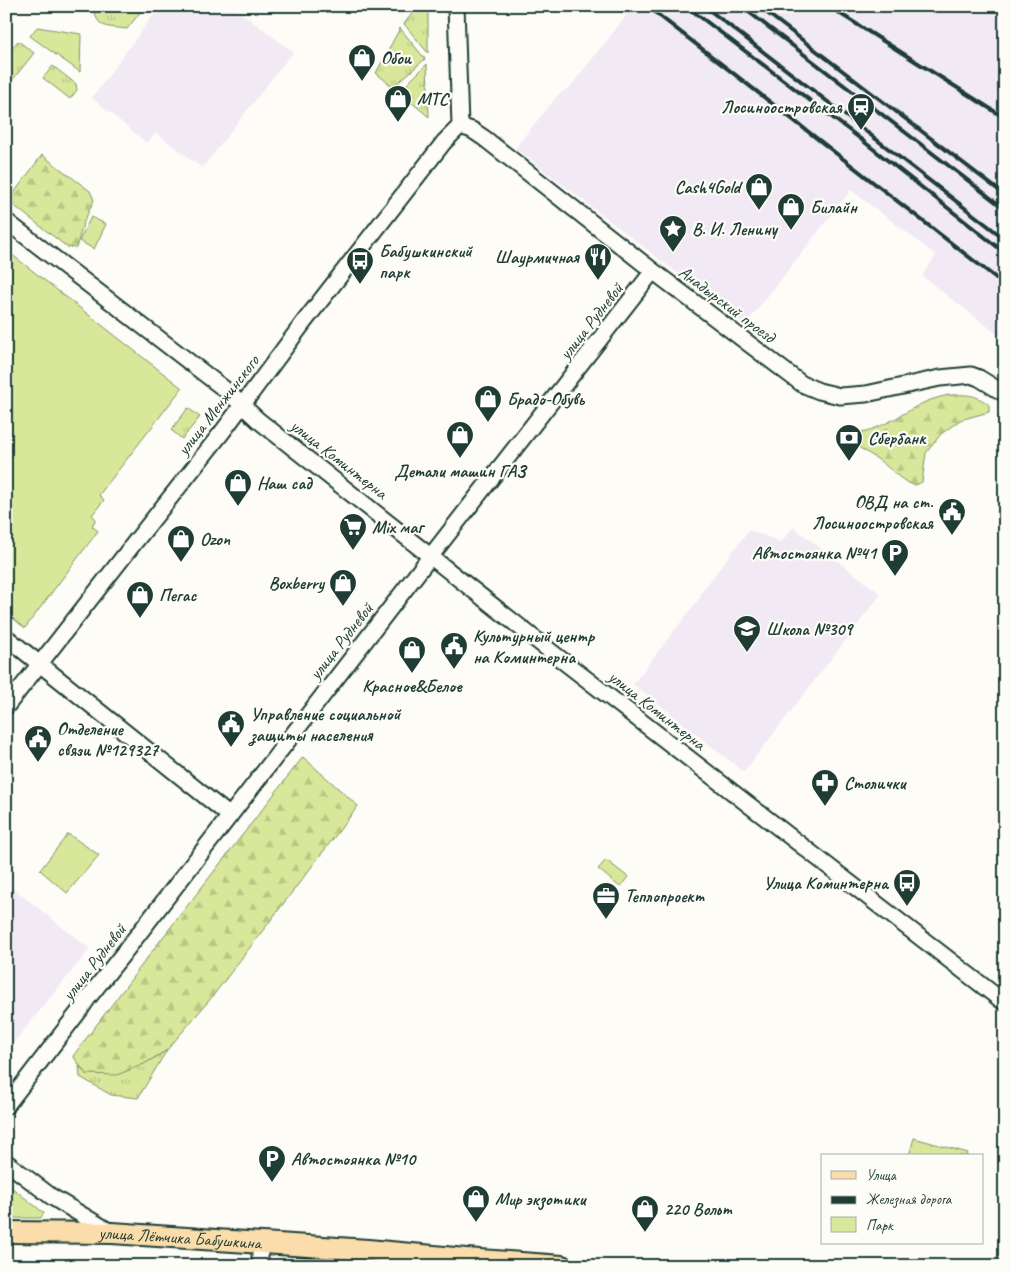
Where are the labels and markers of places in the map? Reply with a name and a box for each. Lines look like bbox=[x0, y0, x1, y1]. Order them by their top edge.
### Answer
shop icon: Обои bbox=[347, 43, 377, 82]
place label: Обои bbox=[381, 47, 413, 69]
shop icon: МТС bbox=[383, 84, 413, 123]
place label: МТС bbox=[417, 88, 451, 110]
station icon: Лосиноостровская bbox=[846, 92, 876, 131]
place label: Лосиноостровская bbox=[721, 96, 843, 118]
shop icon: Cash4Gold bbox=[744, 172, 774, 211]
place label: Cash4Gold bbox=[675, 176, 744, 198]
shop icon: Билайн bbox=[776, 192, 806, 231]
place label: Билайн bbox=[810, 196, 858, 218]
place icon: В. И. Ленину bbox=[658, 214, 688, 253]
place label: В. И. Ленину bbox=[692, 218, 779, 240]
place label: Бабушкинский парк bbox=[379, 240, 473, 283]
restaurant icon: Шаурмичная bbox=[583, 242, 613, 281]
bus stop icon: Бабушкинский парк bbox=[345, 246, 375, 285]
place label: Шаурмичная bbox=[495, 246, 581, 268]
shop icon: Брадо-Обувь bbox=[473, 384, 503, 423]
place label: Брадо-Обувь bbox=[507, 388, 586, 410]
shop icon: Детали машин ГАЗ bbox=[445, 420, 475, 459]
bank icon: Сбербанк bbox=[834, 423, 864, 462]
place label: Сбербанк bbox=[868, 427, 927, 449]
place label: Детали машин ГАЗ bbox=[394, 460, 528, 482]
shop icon: Наш сад bbox=[223, 468, 253, 507]
place label: Наш сад bbox=[257, 472, 313, 494]
place label: ОВД на ст. Лосиноостровская bbox=[812, 491, 934, 534]
public building icon: ОВД на ст. Лосиноостровская bbox=[937, 497, 967, 536]
supermarket icon: Mix маг bbox=[338, 512, 368, 551]
place label: Mix маг bbox=[372, 516, 425, 538]
shop icon: Ozon bbox=[166, 524, 196, 563]
place label: Ozon bbox=[200, 528, 231, 550]
parking icon: Автостоянка №41 bbox=[880, 538, 910, 577]
place label: Автостоянка №41 bbox=[752, 542, 878, 564]
shop icon: Boxberry bbox=[328, 568, 358, 607]
place label: Boxberry bbox=[269, 572, 326, 594]
shop icon: Пегас bbox=[125, 580, 155, 619]
place label: Пегас bbox=[159, 584, 197, 606]
school or university icon: Школа №309 bbox=[732, 614, 762, 653]
place label: Школа №309 bbox=[766, 618, 854, 640]
place label: Культурный центр на Коминтерна bbox=[473, 625, 595, 668]
public building icon: Культурный центр на Коминтерна bbox=[439, 631, 469, 670]
shop icon: Красное&Белое bbox=[397, 635, 427, 674]
place label: Красное&Белое bbox=[362, 675, 463, 697]
place label: Управление социальной защиты населения bbox=[248, 703, 402, 747]
public building icon: Управление социальной защиты населения bbox=[216, 709, 246, 748]
place label: Отделение связи №129327 bbox=[57, 718, 160, 761]
public building icon: Отделение связи №129327 bbox=[23, 724, 53, 763]
pharmacy icon: Столички bbox=[810, 768, 840, 807]
place label: Столички bbox=[844, 772, 907, 794]
bus stop icon: Улица Коминтерна bbox=[892, 868, 922, 907]
place label: Улица Коминтерна bbox=[763, 872, 890, 894]
office icon: Теплопроект bbox=[591, 881, 621, 920]
place label: Теплопроект bbox=[625, 885, 705, 907]
parking icon: Автостоянка №10 bbox=[257, 1144, 287, 1183]
place label: Автостоянка №10 bbox=[291, 1148, 417, 1170]
shop icon: Мир экзотики bbox=[461, 1184, 491, 1223]
place label: Мир экзотики bbox=[495, 1188, 587, 1211]
shop icon: 220 Вольт bbox=[630, 1194, 660, 1233]
place label: 220 Вольт bbox=[664, 1198, 733, 1220]

